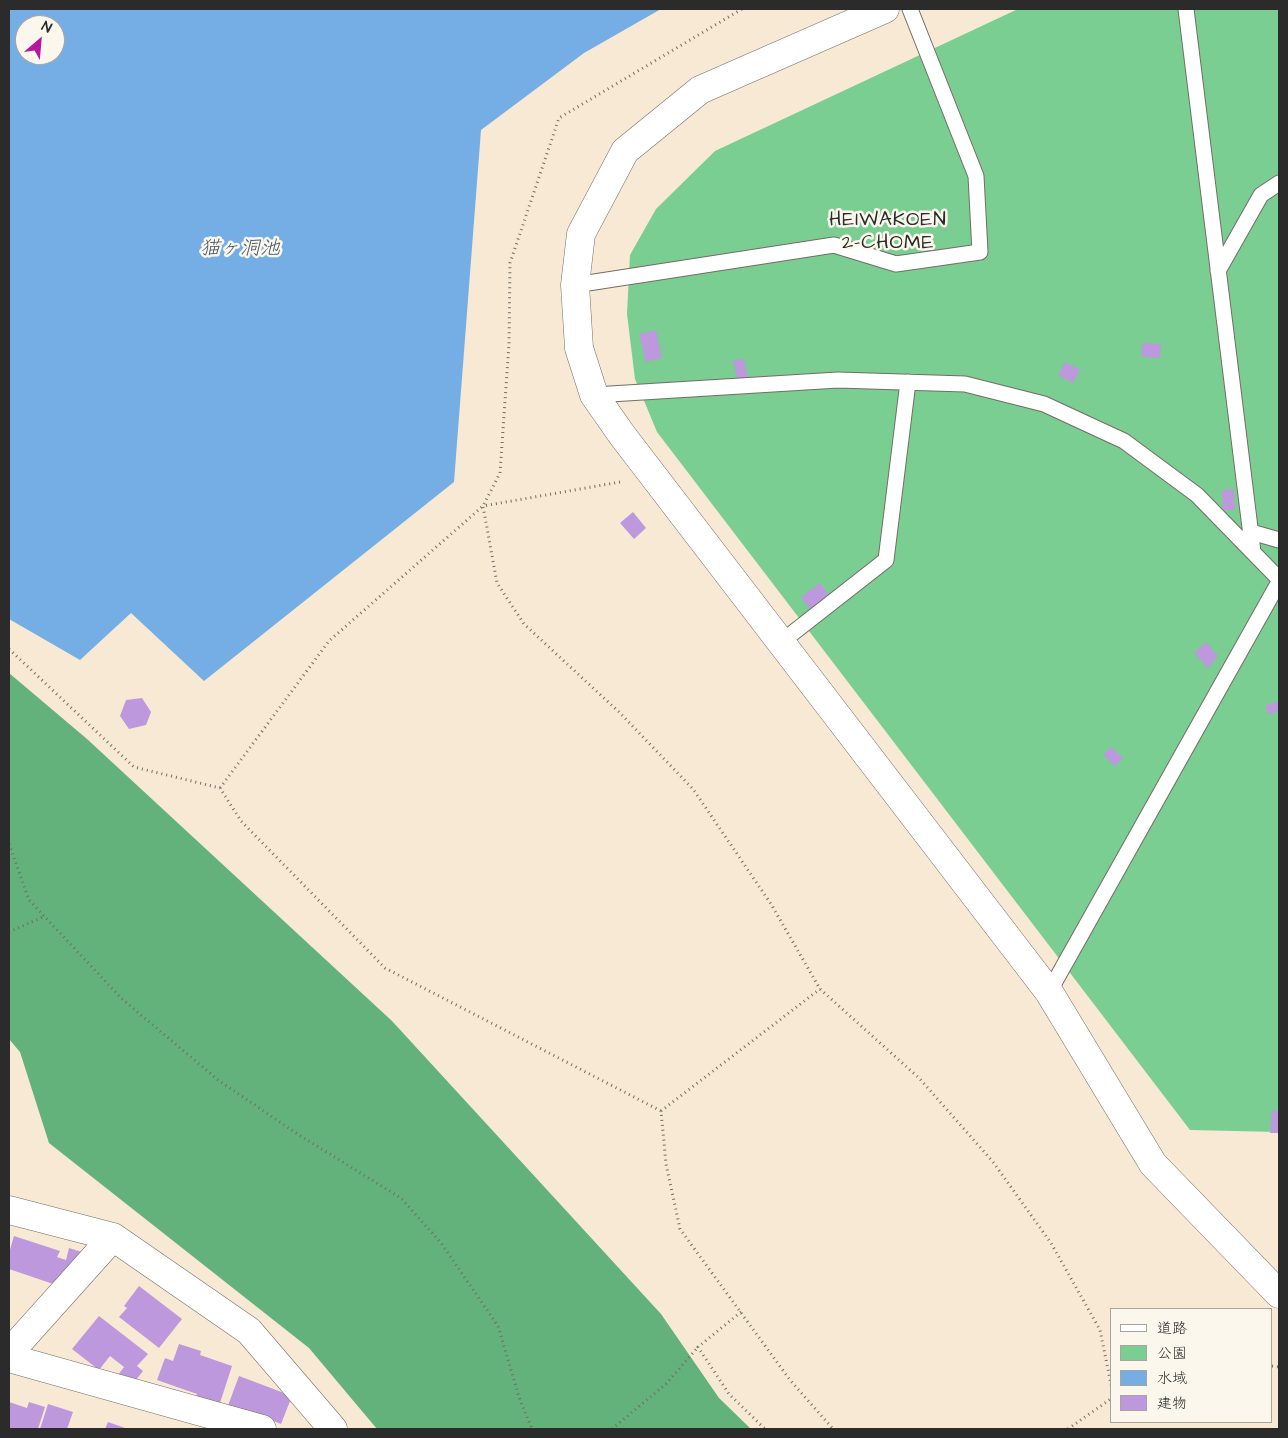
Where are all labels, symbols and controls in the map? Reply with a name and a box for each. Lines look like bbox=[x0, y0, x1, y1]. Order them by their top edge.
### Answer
north arrow bbox=[15, 15, 65, 65]
text: N bbox=[38, 17, 55, 38]
district label: HEIWAKOEN 2-CHOME bbox=[828, 209, 948, 256]
water label: 猫ヶ洞池 bbox=[200, 238, 280, 262]
legend bbox=[1110, 1308, 1273, 1423]
text: 道路 bbox=[1157, 1318, 1187, 1339]
text: 公園 bbox=[1157, 1343, 1187, 1364]
text: 水域 bbox=[1157, 1368, 1187, 1389]
text: 建物 bbox=[1157, 1393, 1187, 1414]

